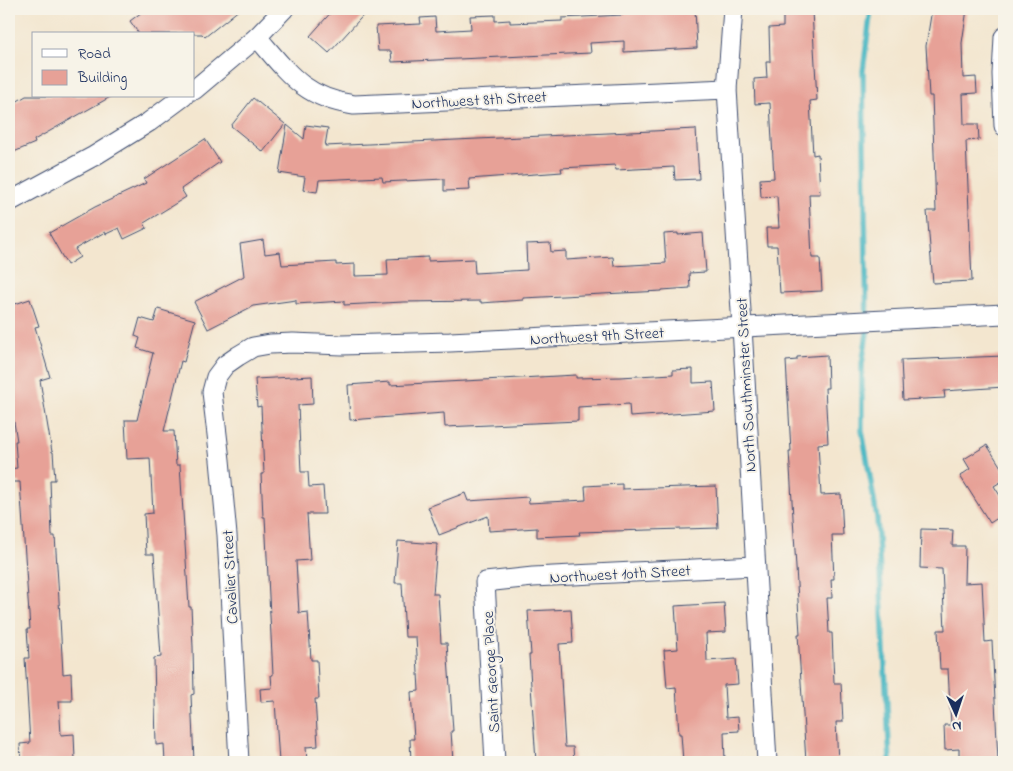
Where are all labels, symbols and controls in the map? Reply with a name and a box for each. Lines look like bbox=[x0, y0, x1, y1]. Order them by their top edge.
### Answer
legend bbox=[32, 32, 195, 98]
text: Road bbox=[78, 43, 111, 65]
text: Building bbox=[77, 67, 127, 90]
street label: Northwest 8th Street bbox=[411, 85, 548, 117]
street label: North Southminster Street bbox=[730, 296, 764, 473]
street label: Northwest 9th Street bbox=[529, 321, 665, 352]
street label: Cavalier Street bbox=[217, 529, 245, 625]
street label: Northwest 10th Street bbox=[549, 559, 692, 591]
street label: Saint George Place bbox=[477, 610, 507, 733]
north arrow bbox=[930, 688, 980, 738]
text: N bbox=[951, 715, 962, 736]

